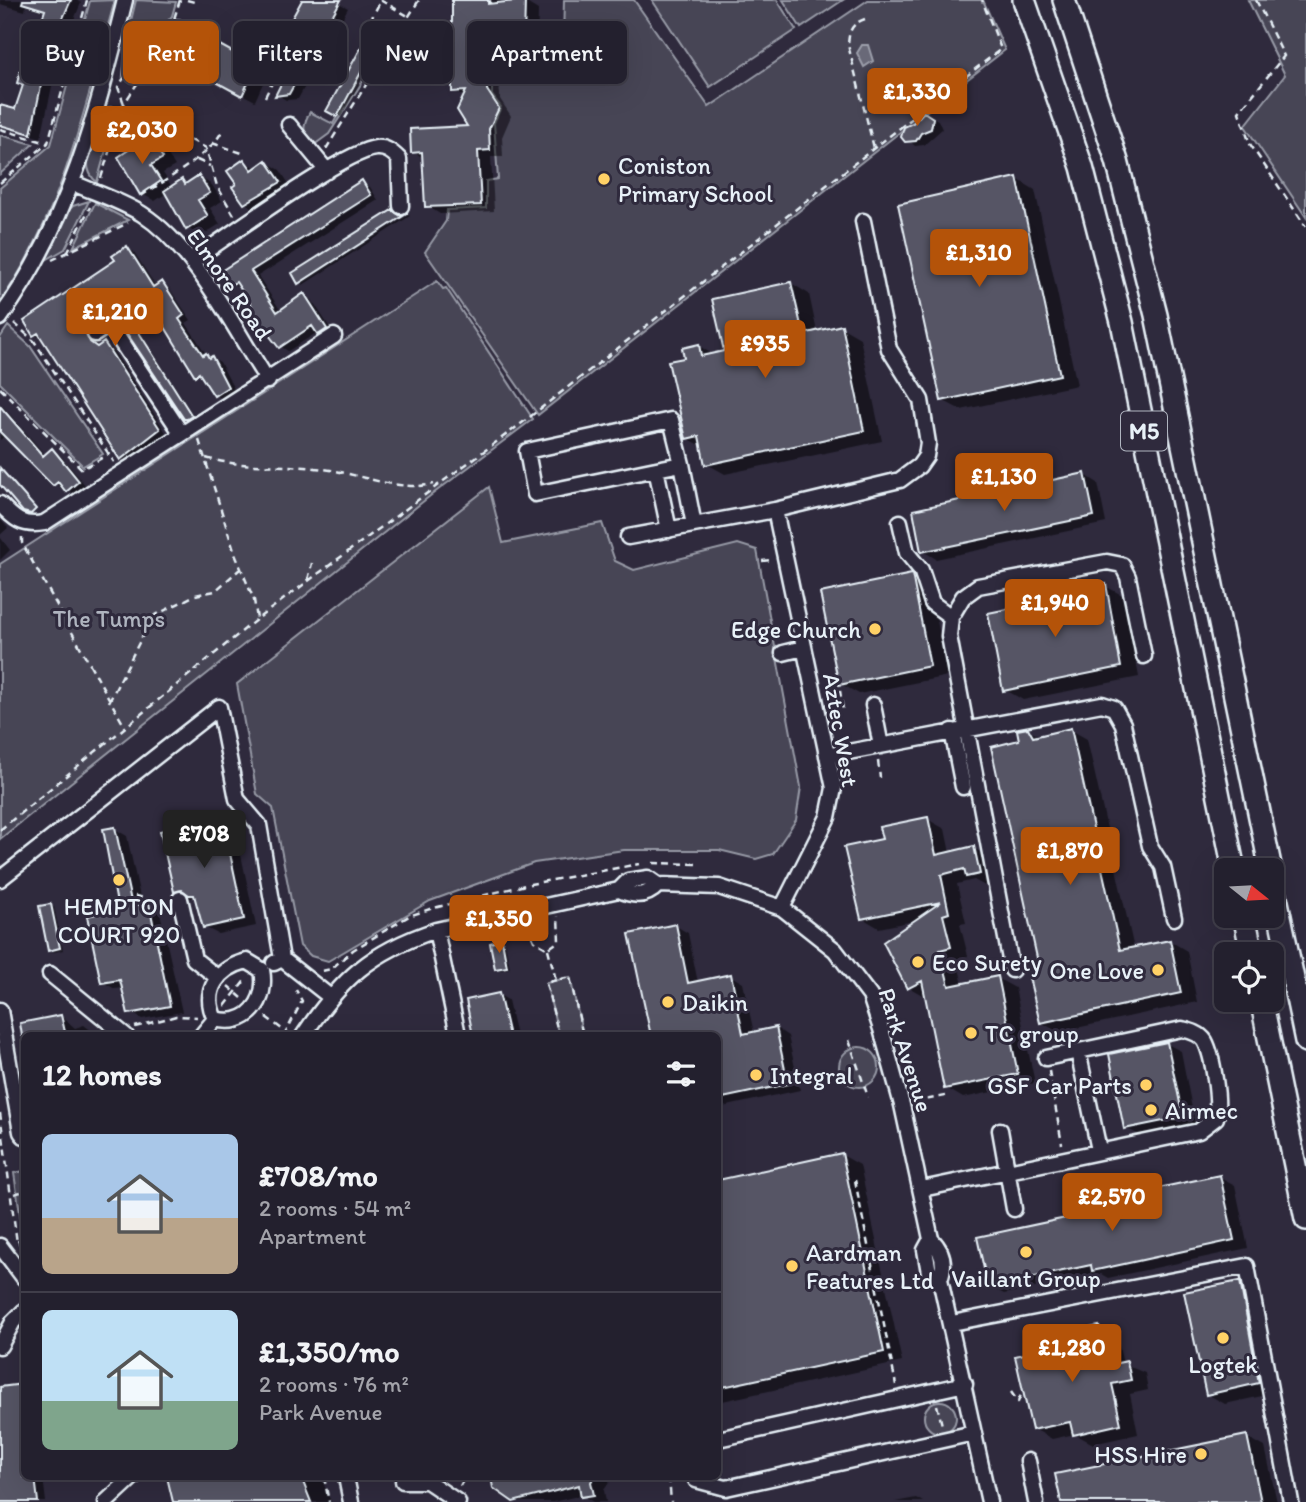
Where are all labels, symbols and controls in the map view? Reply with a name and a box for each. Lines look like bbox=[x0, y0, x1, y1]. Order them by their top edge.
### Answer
chip: Buy bbox=[21, 21, 109, 84]
chip: Rent bbox=[123, 21, 219, 84]
chip: Filters bbox=[233, 21, 347, 84]
chip: New bbox=[361, 21, 453, 84]
chip: Apartment bbox=[467, 21, 627, 84]
pin: £1,330 bbox=[860, 68, 974, 128]
text: £1,330 bbox=[883, 77, 951, 105]
pin: £2,030 bbox=[85, 106, 199, 166]
text: £2,030 bbox=[107, 115, 177, 143]
place label: Coniston Primary School bbox=[618, 151, 773, 208]
marker: Coniston Primary School bbox=[596, 171, 612, 187]
street label: Elmore Road bbox=[181, 222, 279, 346]
pin: £1,310 bbox=[922, 230, 1036, 289]
text: £1,310 bbox=[946, 238, 1012, 266]
pin: £1,210 bbox=[58, 288, 172, 348]
text: £1,210 bbox=[82, 297, 148, 325]
pin: £935 bbox=[724, 320, 806, 380]
text: £935 bbox=[741, 329, 789, 357]
road number: M5 bbox=[1121, 412, 1167, 450]
pin: £1,130 bbox=[947, 454, 1061, 513]
text: £1,130 bbox=[971, 462, 1037, 490]
pin: £1,940 bbox=[998, 580, 1112, 639]
text: £1,940 bbox=[1021, 588, 1089, 616]
park label: The Tumps bbox=[53, 604, 165, 633]
place label: Edge Church bbox=[731, 615, 861, 644]
marker: Edge Church bbox=[867, 621, 883, 637]
street label: Aztec West bbox=[817, 671, 865, 789]
pin: £708 bbox=[163, 810, 245, 870]
text: £708 bbox=[179, 819, 229, 847]
pin: £1,870 bbox=[1013, 828, 1127, 887]
text: £1,870 bbox=[1037, 836, 1103, 864]
north arrow bbox=[1214, 858, 1284, 928]
map controls bbox=[1214, 858, 1284, 1012]
marker: HEMPTON COURT 920 bbox=[111, 872, 127, 888]
place label: HEMPTON COURT 920 bbox=[58, 892, 180, 949]
pin: £1,350 bbox=[442, 895, 556, 955]
text: £1,350 bbox=[465, 904, 533, 932]
button: locate bbox=[1214, 942, 1284, 1012]
place label: Eco Surety bbox=[932, 948, 1042, 977]
marker: Eco Surety bbox=[910, 954, 926, 970]
place label: One Love bbox=[1049, 956, 1144, 985]
marker: One Love bbox=[1150, 962, 1166, 978]
street label: Park Avenue bbox=[872, 984, 940, 1116]
place label: Daikin bbox=[682, 988, 748, 1017]
marker: Daikin bbox=[660, 994, 676, 1010]
place label: TC group bbox=[985, 1019, 1079, 1048]
marker: TC group bbox=[963, 1025, 979, 1041]
icon: filters bbox=[662, 1055, 700, 1093]
text: 12 homes bbox=[42, 1056, 162, 1093]
place label: Integral bbox=[770, 1061, 854, 1090]
marker: Integral bbox=[748, 1067, 764, 1083]
place label: GSF Car Parts bbox=[987, 1071, 1132, 1100]
marker: GSF Car Parts bbox=[1138, 1077, 1154, 1093]
place label: Airmec bbox=[1165, 1096, 1238, 1125]
marker: Airmec bbox=[1143, 1102, 1159, 1118]
text: £708/mo bbox=[259, 1157, 378, 1194]
icon: home bbox=[98, 1162, 182, 1246]
pin: £2,570 bbox=[1055, 1174, 1169, 1233]
text: £2,570 bbox=[1078, 1182, 1146, 1210]
text: 2 rooms · 54 m² bbox=[259, 1194, 411, 1222]
text: Apartment bbox=[259, 1222, 366, 1250]
place label: Aardman Features Ltd bbox=[806, 1238, 934, 1295]
marker: Vaillant Group bbox=[1018, 1244, 1034, 1260]
marker: Aardman Features Ltd bbox=[784, 1258, 800, 1274]
place label: Vaillant Group bbox=[951, 1264, 1101, 1293]
pin: £1,280 bbox=[1015, 1324, 1129, 1384]
marker: Logtek bbox=[1215, 1330, 1231, 1346]
text: £1,350/mo bbox=[259, 1333, 400, 1370]
text: £1,280 bbox=[1038, 1333, 1106, 1361]
icon: home bbox=[98, 1338, 182, 1422]
place label: Logtek bbox=[1188, 1350, 1258, 1379]
text: 2 rooms · 76 m² bbox=[259, 1370, 409, 1398]
text: Park Avenue bbox=[259, 1398, 382, 1426]
place label: HSS Hire bbox=[1094, 1440, 1187, 1469]
marker: HSS Hire bbox=[1193, 1446, 1209, 1462]

